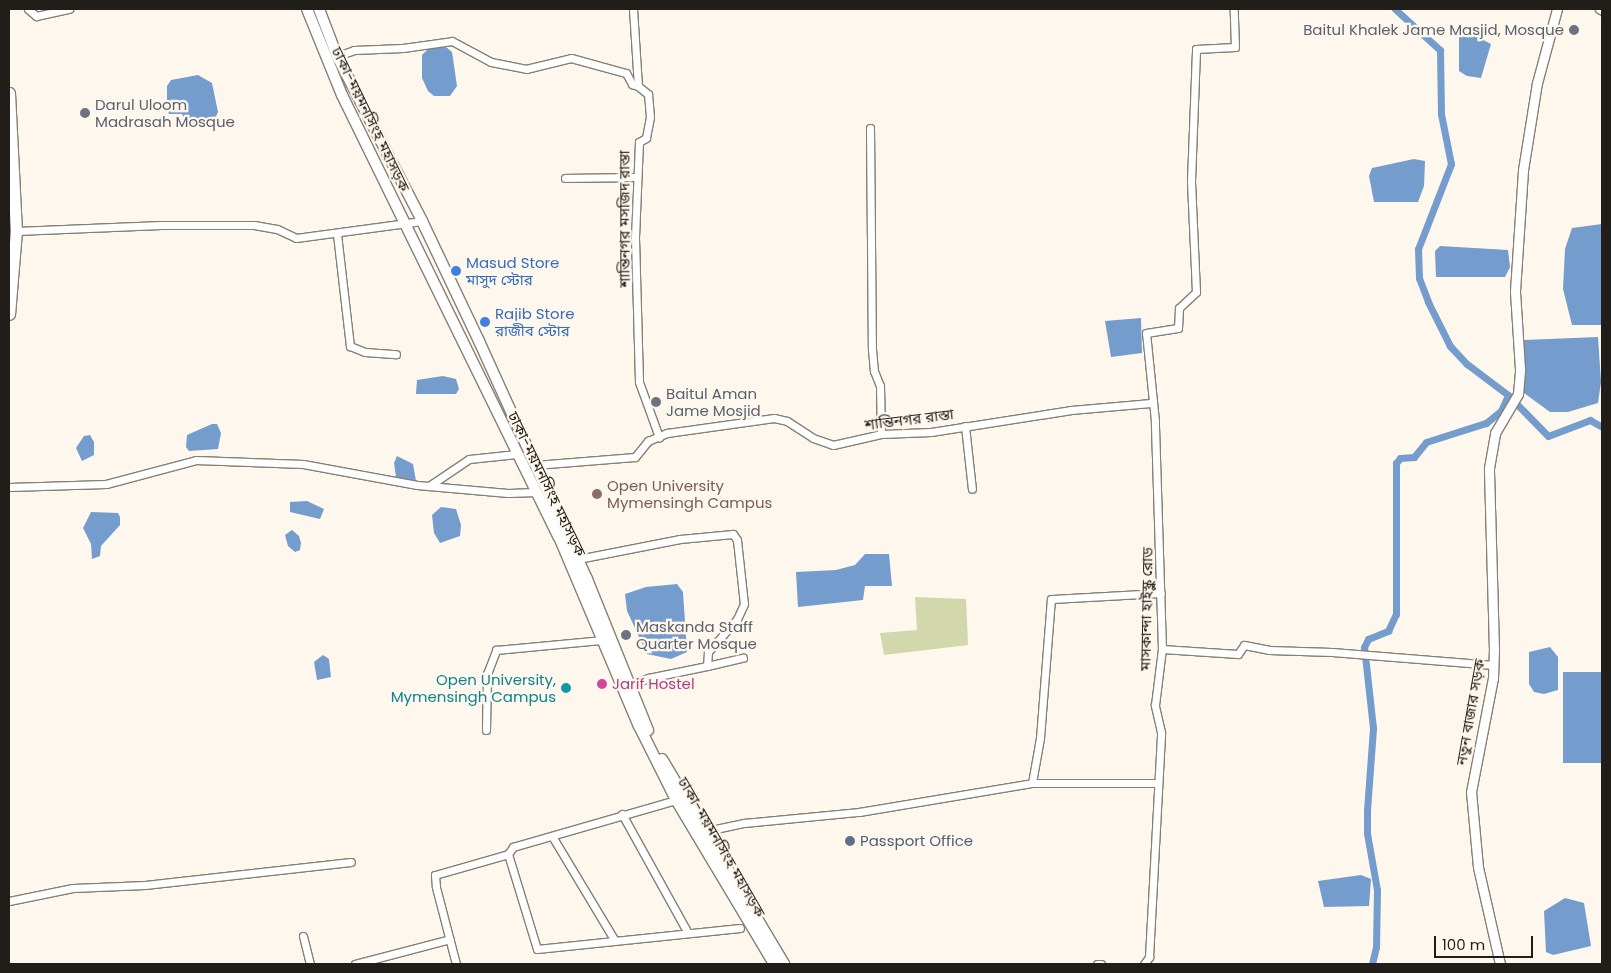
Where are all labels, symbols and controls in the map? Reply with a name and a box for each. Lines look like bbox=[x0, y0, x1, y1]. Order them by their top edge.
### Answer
place label: Baitul Khalek Jame Masjid, Mosque bbox=[1303, 21, 1564, 39]
marker: Baitul Khalek Jame Masjid, Mosque bbox=[1568, 24, 1580, 36]
street label: ঢাকা-ময়মনসিংহ মহাসড়ক bbox=[328, 44, 414, 194]
place label: Darul Uloom Madrasah Mosque bbox=[95, 95, 235, 130]
marker: Darul Uloom Madrasah Mosque bbox=[79, 107, 91, 119]
street label: শান্তিনগর মসজিদ রাস্তা bbox=[615, 150, 633, 288]
place label: Masud Store মাসুদ স্টোর bbox=[466, 253, 559, 288]
marker: Masud Store মাসুদ স্টোর bbox=[450, 265, 462, 277]
place label: Rajib Store রাজীব স্টোর bbox=[495, 304, 575, 339]
marker: Rajib Store রাজীব স্টোর bbox=[479, 316, 491, 328]
place label: Baitul Aman Jame Mosjid bbox=[666, 384, 761, 419]
marker: Baitul Aman Jame Mosjid bbox=[650, 396, 662, 408]
street label: শান্তিনগর রাস্তা bbox=[863, 405, 955, 433]
street label: ঢাকা-ময়মনসিংহ মহাসড়ক bbox=[504, 409, 590, 559]
place label: Open University Mymensingh Campus bbox=[607, 476, 772, 511]
marker: Open University Mymensingh Campus bbox=[591, 488, 603, 500]
street label: মাসকান্দা হাইস্কুল রোড bbox=[1136, 547, 1156, 671]
place label: Maskanda Staff Quarter Mosque bbox=[636, 617, 757, 652]
marker: Maskanda Staff Quarter Mosque bbox=[620, 629, 632, 641]
street label: নতুন বাজার সড়ক bbox=[1452, 657, 1488, 767]
place label: Open University, Mymensingh Campus bbox=[391, 670, 556, 705]
place label: Jarif Hostel bbox=[612, 675, 695, 693]
marker: Jarif Hostel bbox=[596, 678, 608, 690]
marker: Open University, Mymensingh Campus bbox=[560, 682, 572, 694]
street label: ঢাকা-ময়মনসিংহ মহাসড়ক bbox=[675, 774, 769, 920]
place label: Passport Office bbox=[860, 832, 973, 850]
marker: Passport Office bbox=[844, 835, 856, 847]
scale bar bbox=[1436, 926, 1535, 958]
text: 100 m bbox=[1442, 934, 1485, 955]

